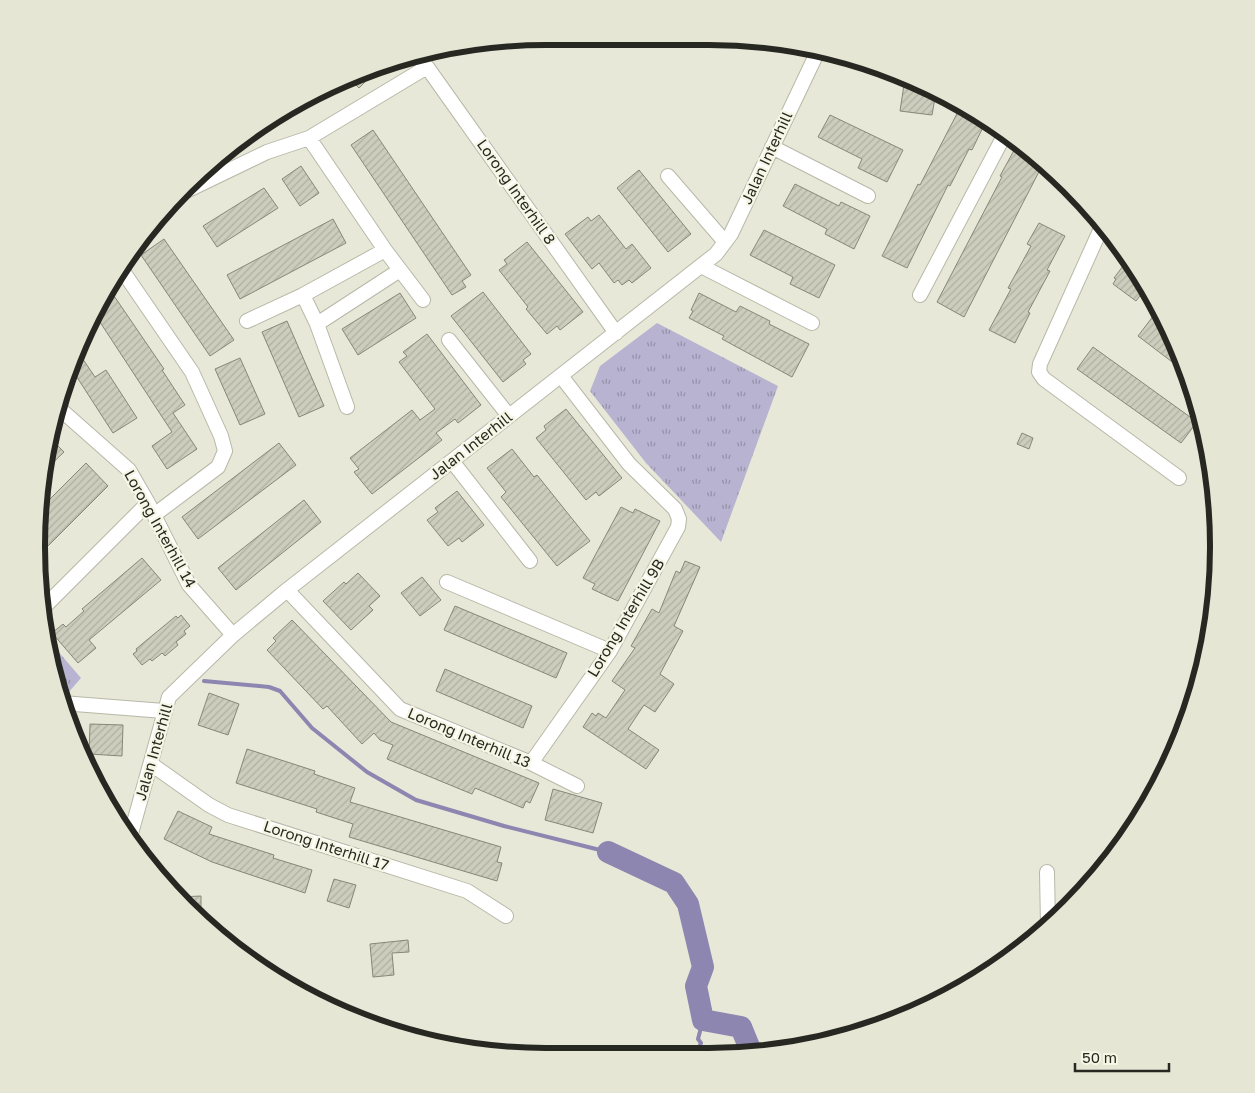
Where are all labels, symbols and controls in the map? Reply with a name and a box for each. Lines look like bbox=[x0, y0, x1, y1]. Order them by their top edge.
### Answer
street label: Jalan Interhill bbox=[737, 108, 796, 207]
street label: Lorong Interhill 8 bbox=[474, 135, 560, 248]
street label: Jalan Interhill bbox=[425, 407, 516, 483]
street label: Lorong Interhill 14 bbox=[121, 467, 201, 590]
street label: Lorong Interhill 9B bbox=[583, 555, 667, 680]
street label: Jalan Interhill bbox=[131, 701, 176, 802]
street label: Lorong Interhill 13 bbox=[405, 703, 533, 771]
street label: Lorong Interhill 17 bbox=[261, 816, 391, 874]
scale bar bbox=[1075, 1040, 1169, 1072]
text: 50 m bbox=[1082, 1048, 1117, 1066]

